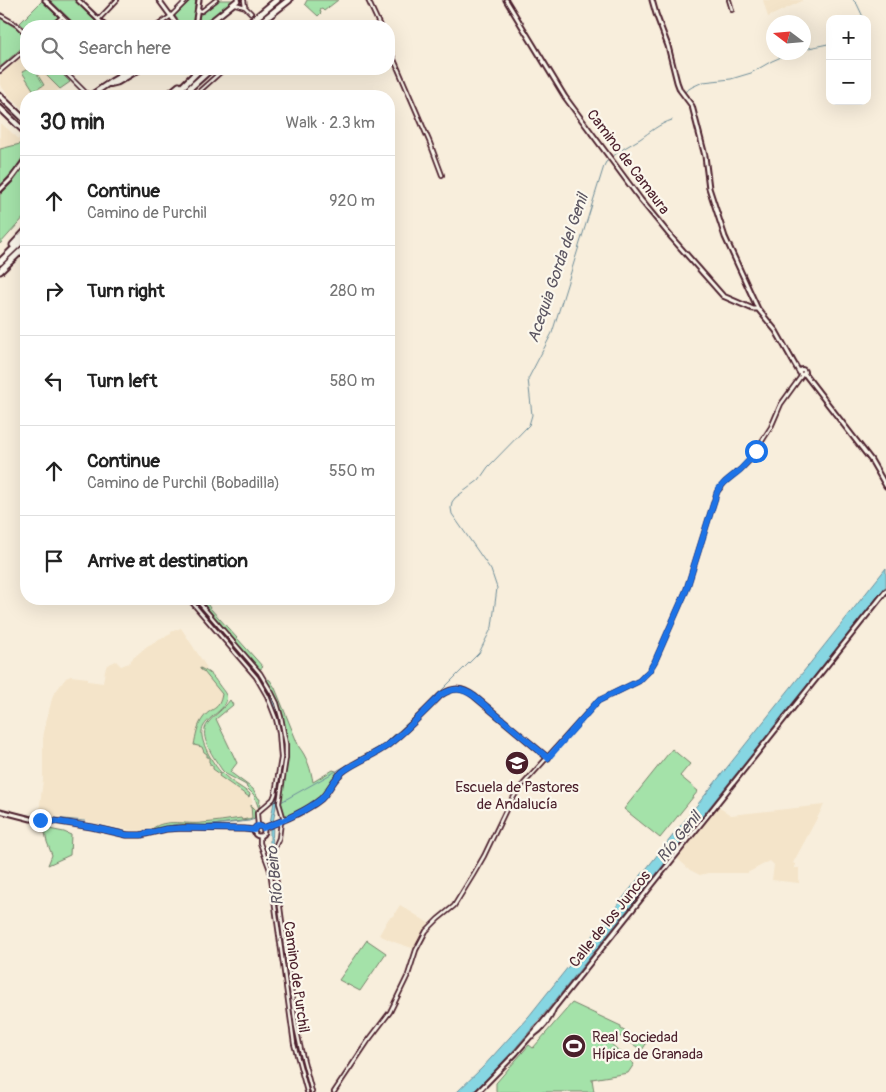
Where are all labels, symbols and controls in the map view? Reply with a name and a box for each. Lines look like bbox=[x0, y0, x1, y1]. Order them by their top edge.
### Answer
north arrow bbox=[766, 15, 811, 60]
map controls bbox=[826, 15, 871, 105]
button: + bbox=[826, 15, 871, 60]
search box bbox=[20, 20, 395, 75]
icon: search bbox=[38, 34, 66, 62]
text: Search here bbox=[78, 36, 171, 60]
button: − bbox=[826, 60, 871, 105]
street label: Camino de Camaura bbox=[582, 106, 674, 218]
text: 30 min bbox=[40, 109, 105, 136]
text: Walk · 2.3 km bbox=[286, 113, 375, 133]
text: Continue bbox=[87, 179, 160, 203]
icon: ahead bbox=[40, 187, 68, 215]
water label: Acequia Gorda del Genil bbox=[523, 189, 594, 345]
text: 920 m bbox=[329, 191, 375, 211]
text: Camino de Purchil bbox=[87, 203, 207, 223]
icon: right bbox=[40, 277, 68, 305]
text: Turn right bbox=[87, 279, 165, 303]
text: 280 m bbox=[329, 281, 375, 301]
icon: left bbox=[40, 367, 68, 395]
text: Turn left bbox=[87, 369, 157, 393]
text: 580 m bbox=[330, 371, 375, 391]
route start bbox=[745, 440, 768, 463]
text: Continue bbox=[87, 449, 160, 473]
icon: ahead bbox=[40, 457, 68, 485]
text: 550 m bbox=[329, 461, 375, 481]
text: Camino de Purchil (Bobadilla) bbox=[87, 473, 280, 493]
icon: arrive bbox=[40, 547, 68, 575]
text: Arrive at destination bbox=[87, 549, 248, 573]
school or university icon: Escuela de Pastores de Andalucía bbox=[504, 750, 530, 776]
place label: Escuela de Pastores de Andalucía bbox=[455, 778, 579, 814]
water label: Río Genil bbox=[652, 806, 707, 866]
route end bbox=[29, 809, 52, 832]
water label: Río Beiro bbox=[262, 844, 288, 907]
street label: Calle de los Juncos bbox=[565, 866, 655, 971]
street label: Camino de Purchil bbox=[279, 920, 313, 1034]
place label: Real Sociedad Hípica de Granada bbox=[592, 1028, 703, 1064]
sports icon: Real Sociedad Hípica de Granada bbox=[561, 1033, 587, 1059]

